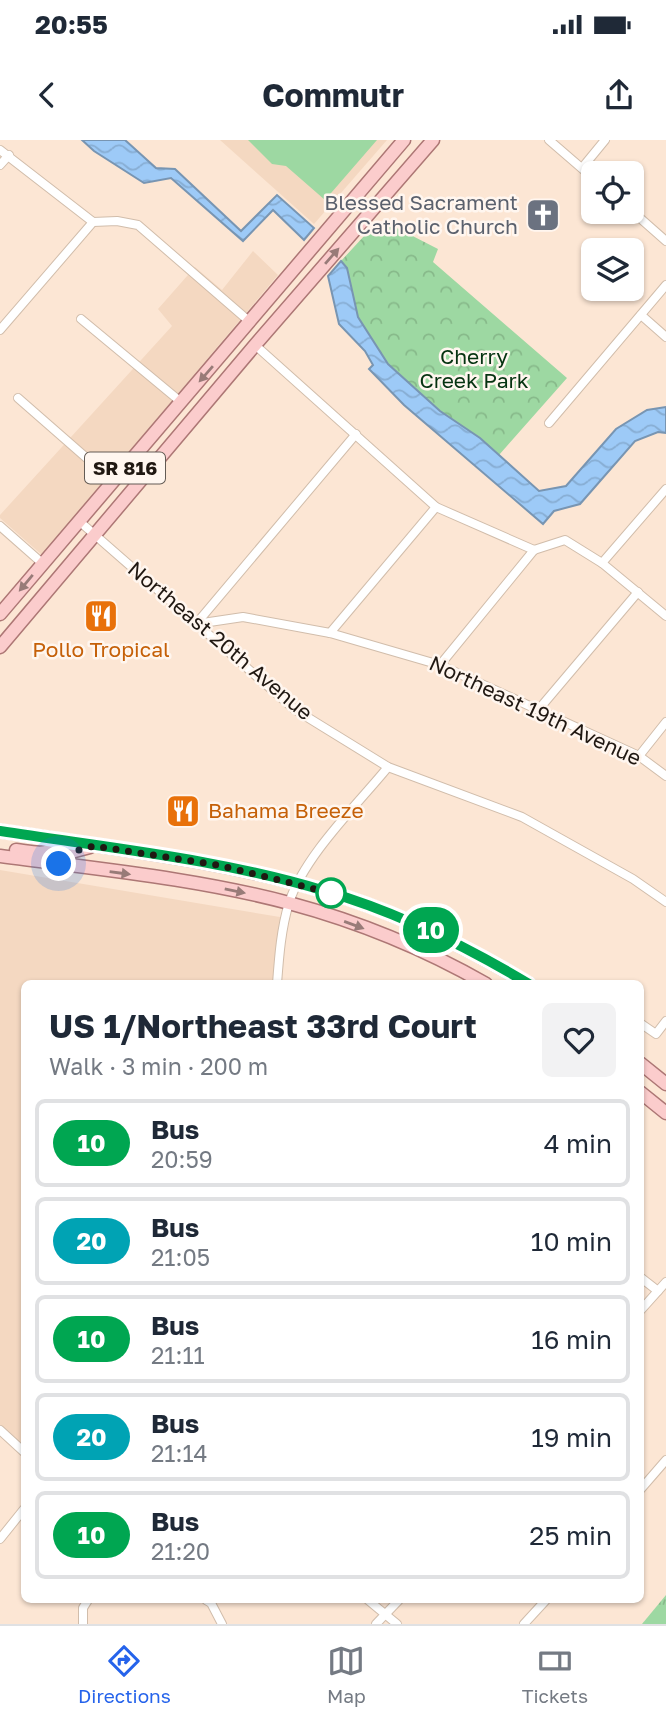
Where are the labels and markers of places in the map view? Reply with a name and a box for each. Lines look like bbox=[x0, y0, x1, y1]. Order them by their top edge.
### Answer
place label: Blessed Sacrament Catholic Church bbox=[324, 189, 518, 239]
church icon: Blessed Sacrament Catholic Church bbox=[524, 196, 562, 234]
restaurant icon: Pollo Tropical bbox=[82, 597, 120, 635]
place label: Pollo Tropical bbox=[32, 636, 170, 662]
restaurant icon: Bahama Breeze bbox=[164, 792, 202, 830]
place label: Bahama Breeze bbox=[208, 797, 364, 823]
unlabelled marker bbox=[316, 878, 346, 908]

